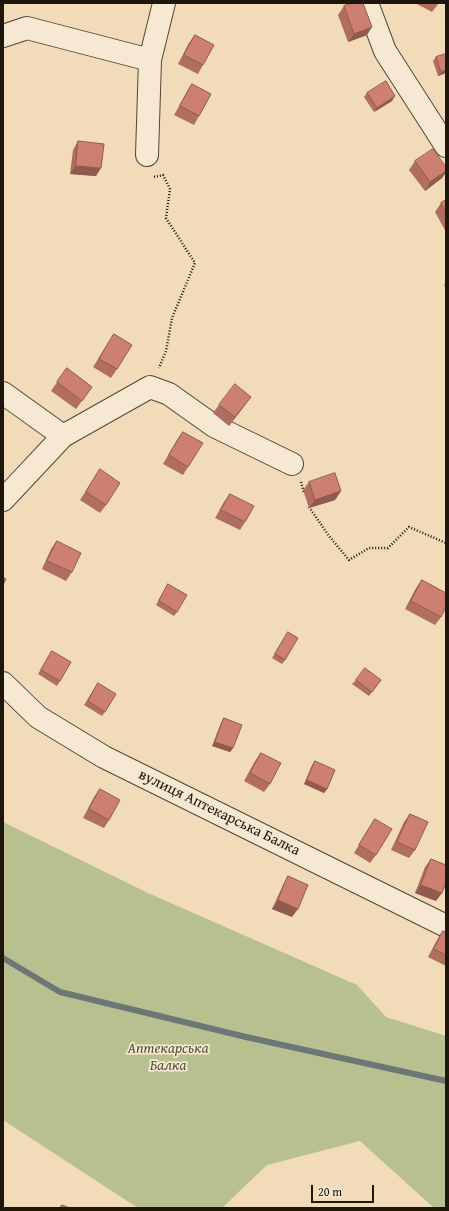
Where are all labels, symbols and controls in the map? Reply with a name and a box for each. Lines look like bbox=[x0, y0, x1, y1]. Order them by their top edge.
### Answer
street label: вулиця Аптекарська Балка bbox=[135, 766, 303, 860]
park label: Аптекарська Балка bbox=[127, 1040, 209, 1075]
scale bar bbox=[313, 1177, 376, 1203]
text: 20 m bbox=[318, 1183, 342, 1200]

